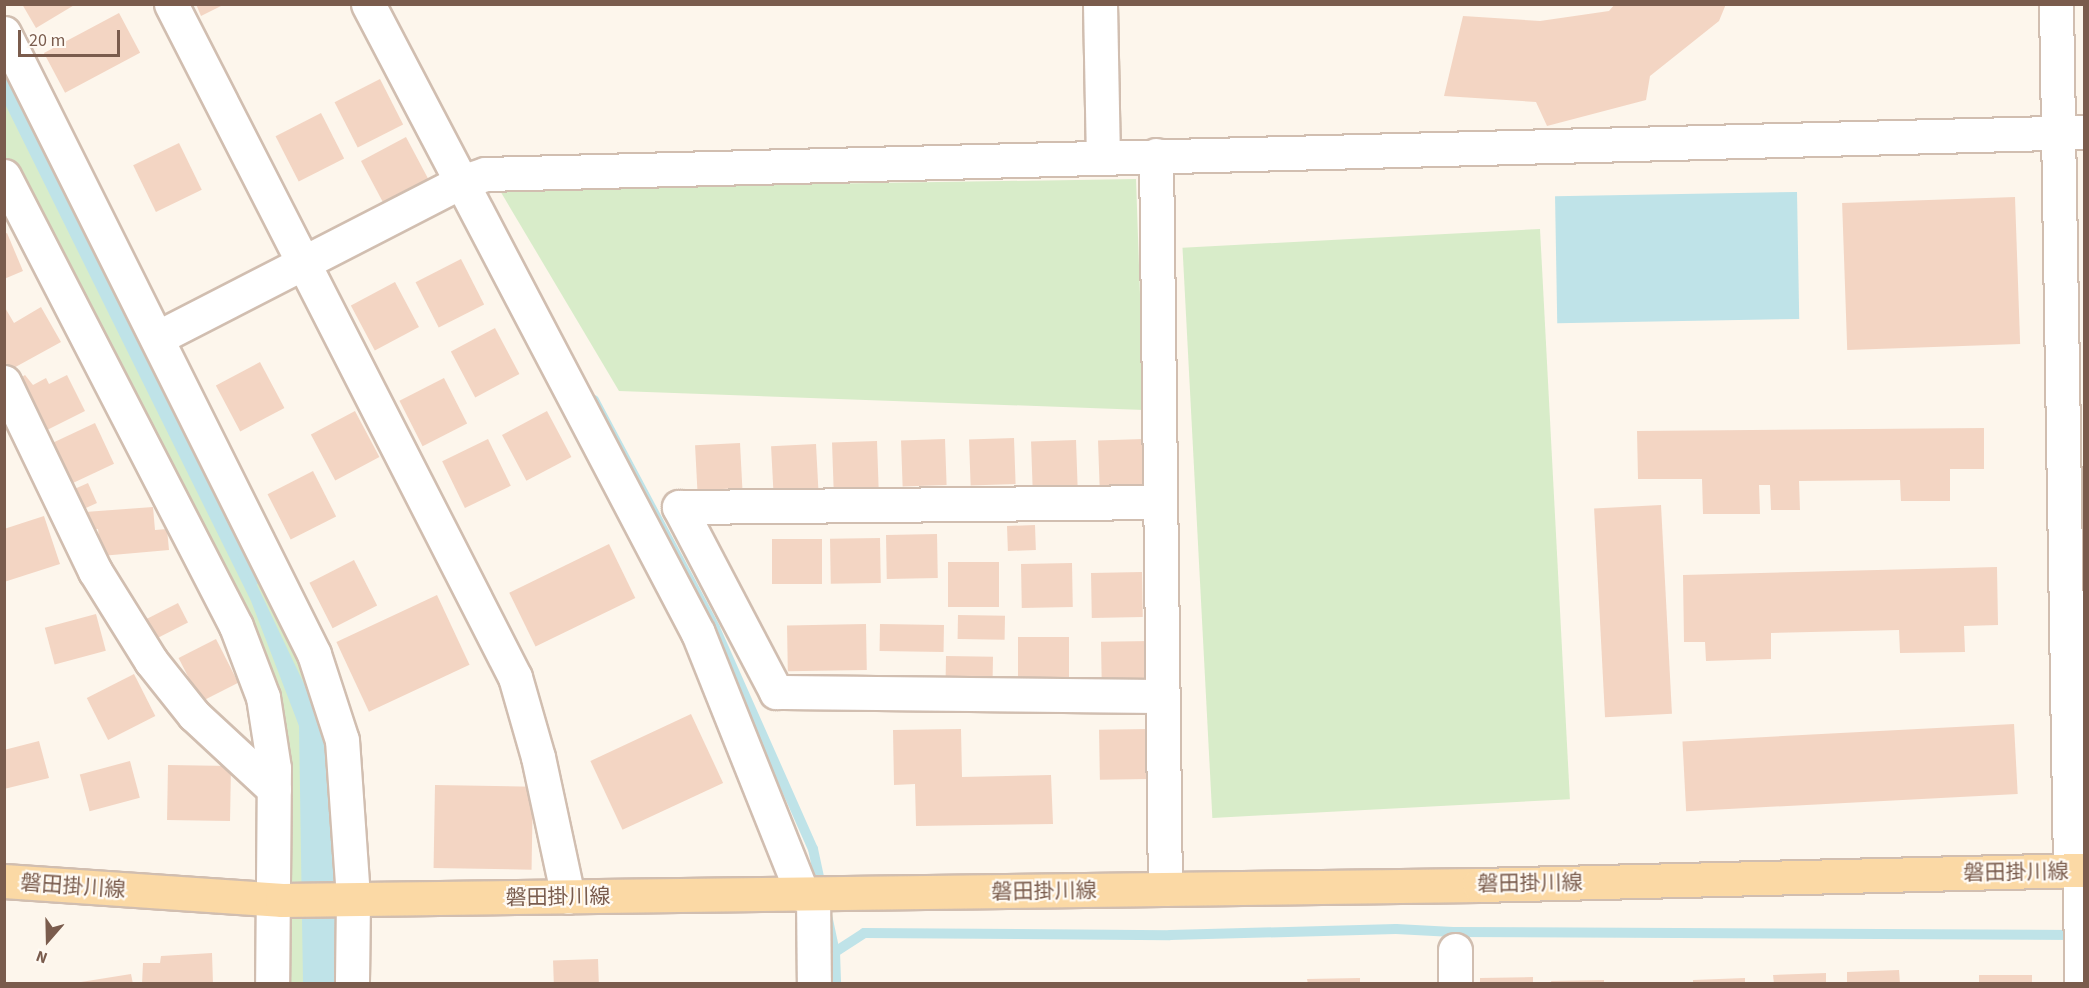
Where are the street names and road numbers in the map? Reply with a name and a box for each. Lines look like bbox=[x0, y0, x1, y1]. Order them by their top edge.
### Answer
street label: 磐田掛川線 bbox=[1963, 858, 2069, 886]
street label: 磐田掛川線 bbox=[1477, 869, 1583, 897]
street label: 磐田掛川線 bbox=[20, 870, 126, 902]
street label: 磐田掛川線 bbox=[991, 877, 1097, 905]
street label: 磐田掛川線 bbox=[505, 883, 611, 911]

